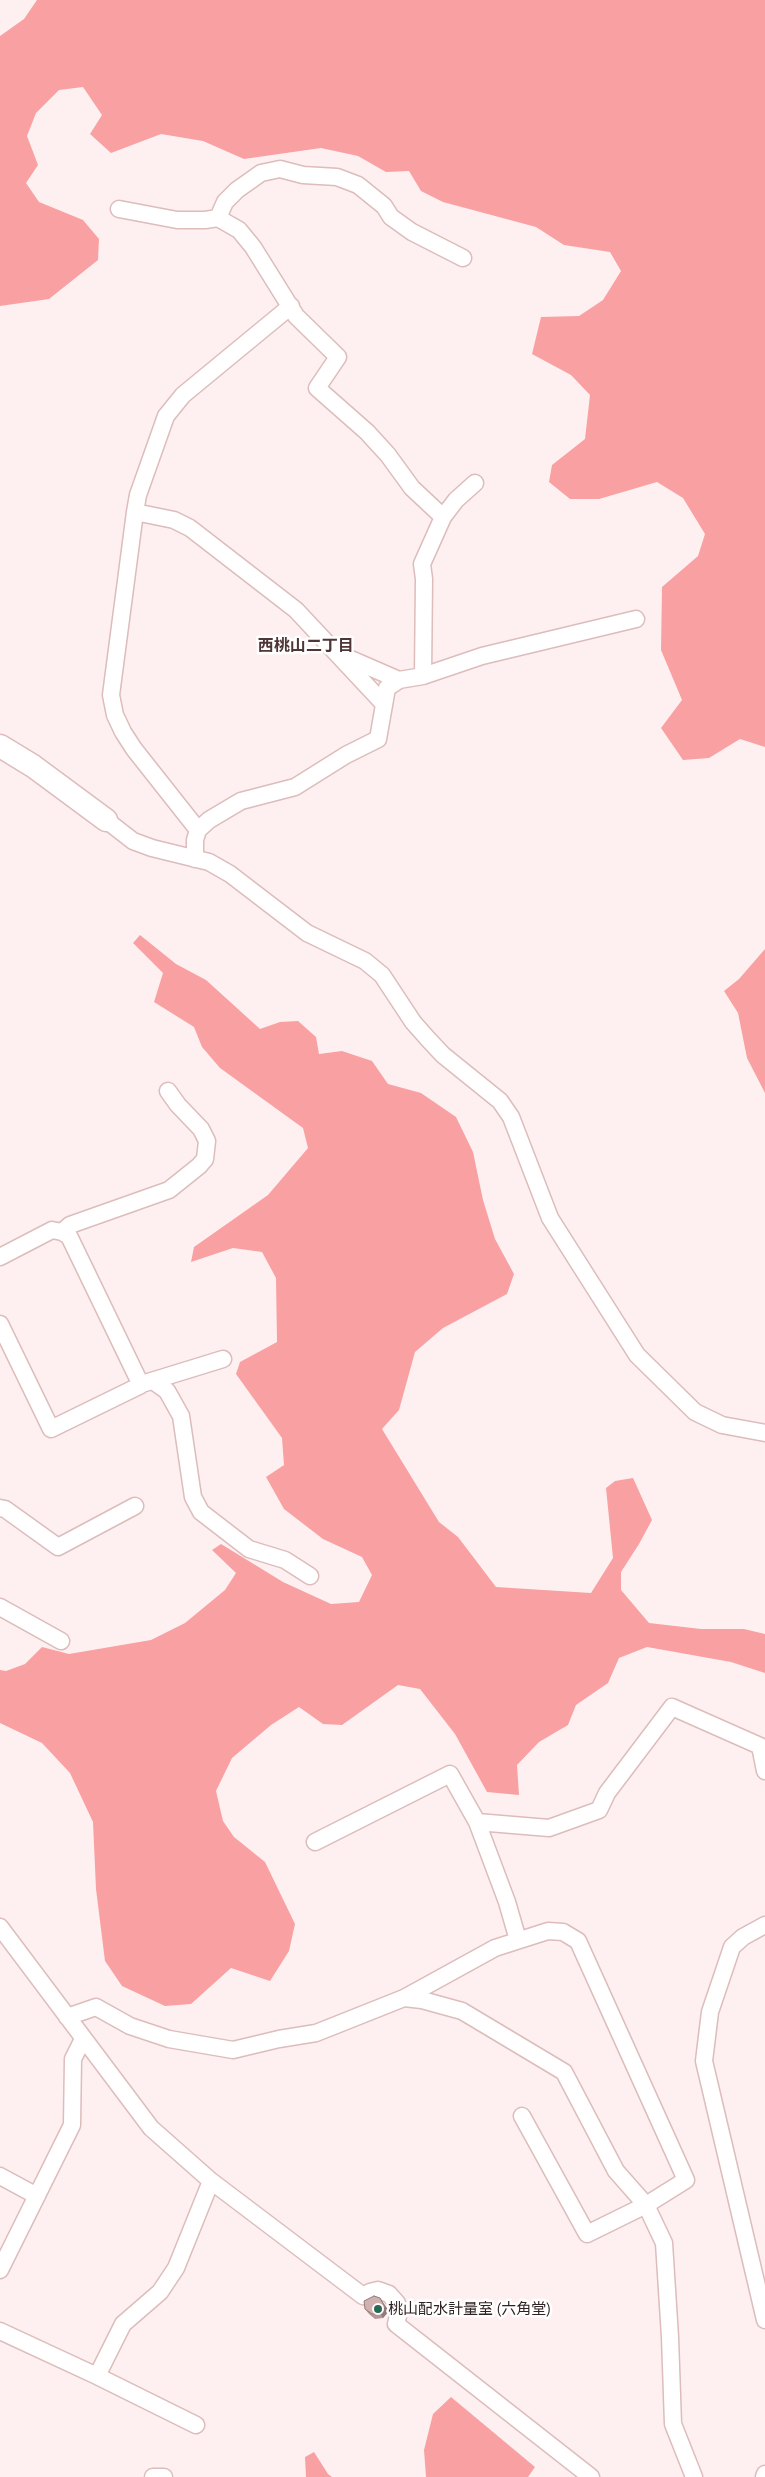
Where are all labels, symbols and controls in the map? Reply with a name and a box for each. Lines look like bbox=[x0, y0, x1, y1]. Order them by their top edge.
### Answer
district label: 西桃山二丁目 bbox=[258, 636, 354, 656]
place label: 桃山配水計量室 (六角堂) bbox=[388, 2300, 551, 2318]
marker: 桃山配水計量室 (六角堂) bbox=[372, 2303, 384, 2315]

